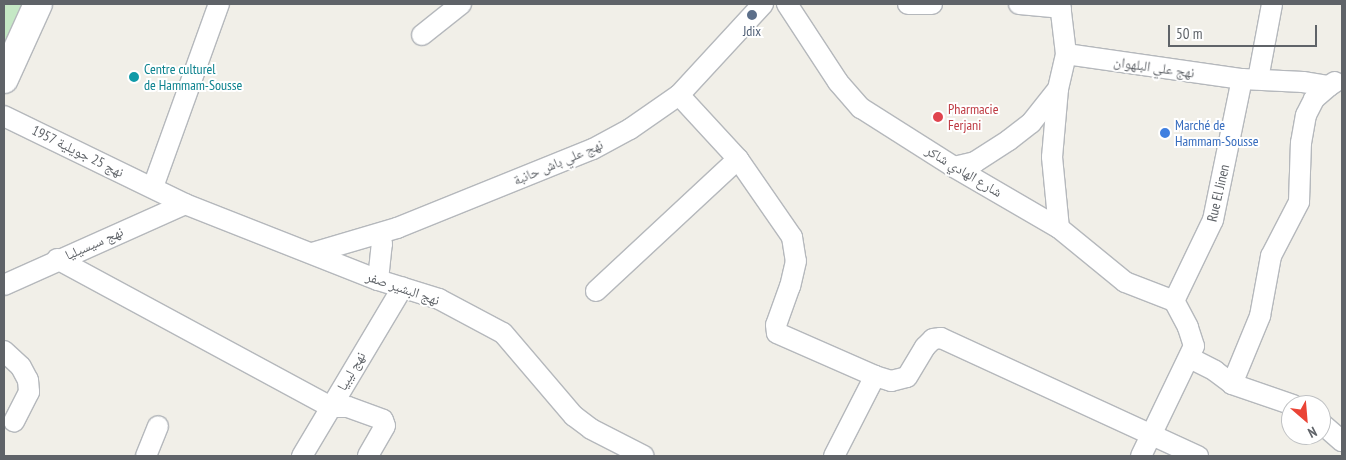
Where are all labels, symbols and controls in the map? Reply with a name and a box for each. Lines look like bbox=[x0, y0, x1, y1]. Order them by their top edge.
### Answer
marker: Jdix bbox=[746, 9, 758, 21]
scale bar bbox=[1171, 15, 1320, 47]
place label: Jdix bbox=[743, 23, 761, 39]
text: 50 m bbox=[1176, 24, 1202, 43]
street label: نهج علي البلهوان bbox=[1112, 53, 1196, 81]
place label: Centre culturel de Hammam-Sousse bbox=[144, 61, 242, 94]
marker: Centre culturel de Hammam-Sousse bbox=[128, 71, 140, 83]
place label: Pharmacie Ferjani bbox=[948, 101, 998, 134]
marker: Pharmacie Ferjani bbox=[932, 111, 944, 123]
place label: Marché de Hammam-Sousse bbox=[1175, 117, 1258, 150]
street label: نهج 25 جويلية 1957 bbox=[29, 121, 127, 181]
marker: Marché de Hammam-Sousse bbox=[1159, 127, 1171, 139]
street label: نهج علي باش حانبة bbox=[511, 136, 605, 188]
street label: شارع الهادي شاكر bbox=[923, 142, 1005, 200]
street label: Rue El Jinen bbox=[1203, 163, 1233, 223]
street label: نهج سيسيليا bbox=[62, 223, 126, 263]
street label: نهج البشير صفر bbox=[364, 268, 442, 308]
street label: نهج ليبيا bbox=[333, 349, 369, 393]
north arrow bbox=[1281, 395, 1331, 445]
text: N bbox=[1305, 423, 1320, 442]

